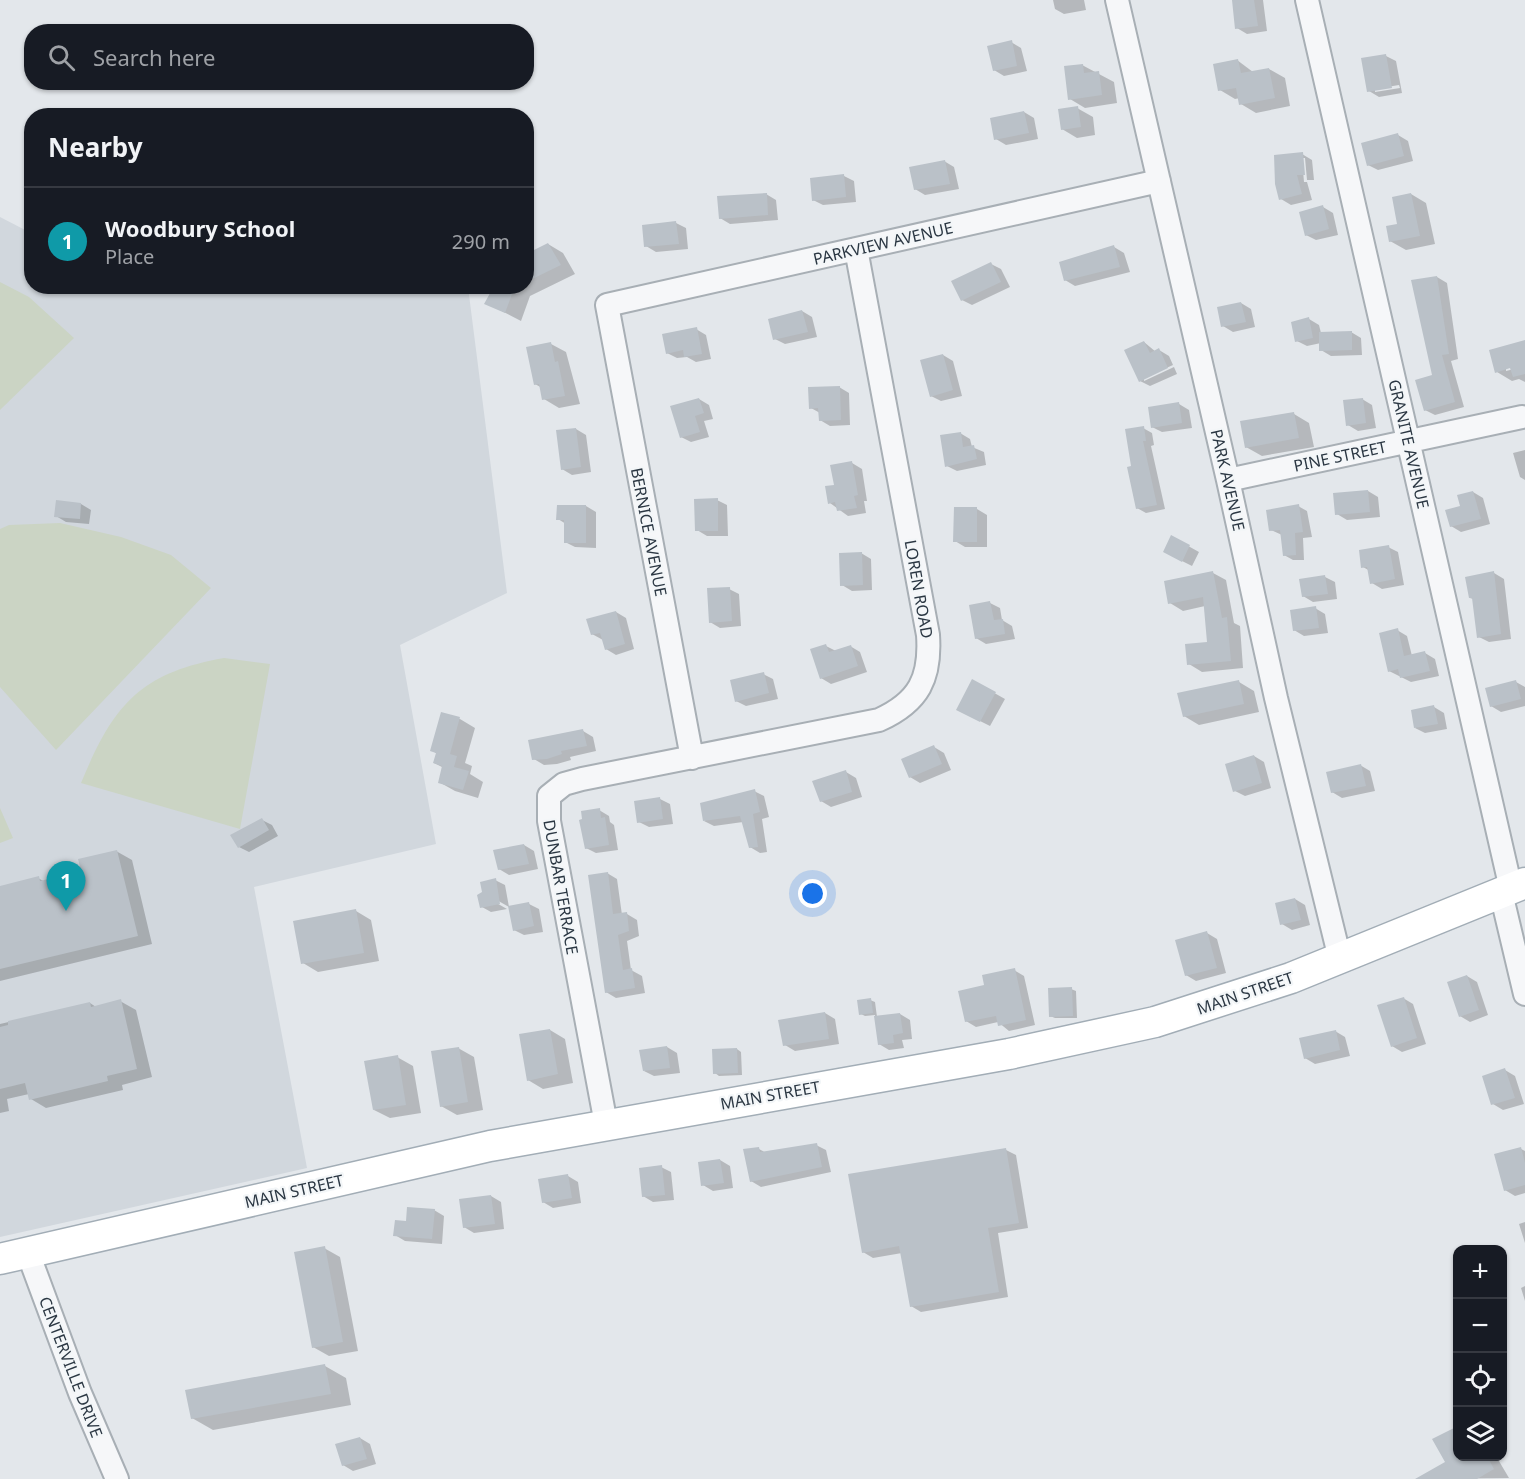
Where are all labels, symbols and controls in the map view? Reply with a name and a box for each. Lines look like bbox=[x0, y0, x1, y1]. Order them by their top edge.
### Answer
search box bbox=[24, 24, 534, 90]
icon: search bbox=[45, 41, 78, 74]
text: Search here bbox=[93, 42, 215, 72]
text: Nearby bbox=[48, 129, 143, 165]
text: Woodbury School bbox=[105, 213, 295, 243]
street label: PARKVIEW AVENUE bbox=[811, 216, 955, 270]
text: 1 bbox=[62, 228, 73, 255]
text: 290 m bbox=[452, 228, 510, 255]
text: Place bbox=[105, 243, 154, 270]
street label: GRANITE AVENUE bbox=[1383, 377, 1435, 511]
street label: PARK AVENUE bbox=[1206, 427, 1250, 533]
street label: PINE STREET bbox=[1291, 435, 1389, 477]
street label: BERNICE AVENUE bbox=[626, 466, 672, 598]
street label: LOREN ROAD bbox=[900, 538, 938, 640]
street label: DUNBAR TERRACE bbox=[538, 818, 584, 956]
pin: 1 bbox=[46, 862, 86, 911]
your location bbox=[798, 879, 827, 908]
street label: MAIN STREET bbox=[1194, 966, 1296, 1020]
street label: MAIN STREET bbox=[718, 1075, 822, 1115]
street label: MAIN STREET bbox=[242, 1169, 346, 1213]
map controls bbox=[1453, 1245, 1507, 1461]
button: + bbox=[1453, 1245, 1507, 1299]
street label: CENTERVILLE DRIVE bbox=[34, 1293, 108, 1441]
button: − bbox=[1453, 1299, 1507, 1353]
button: locate bbox=[1453, 1353, 1507, 1407]
button: layers bbox=[1453, 1407, 1507, 1461]

